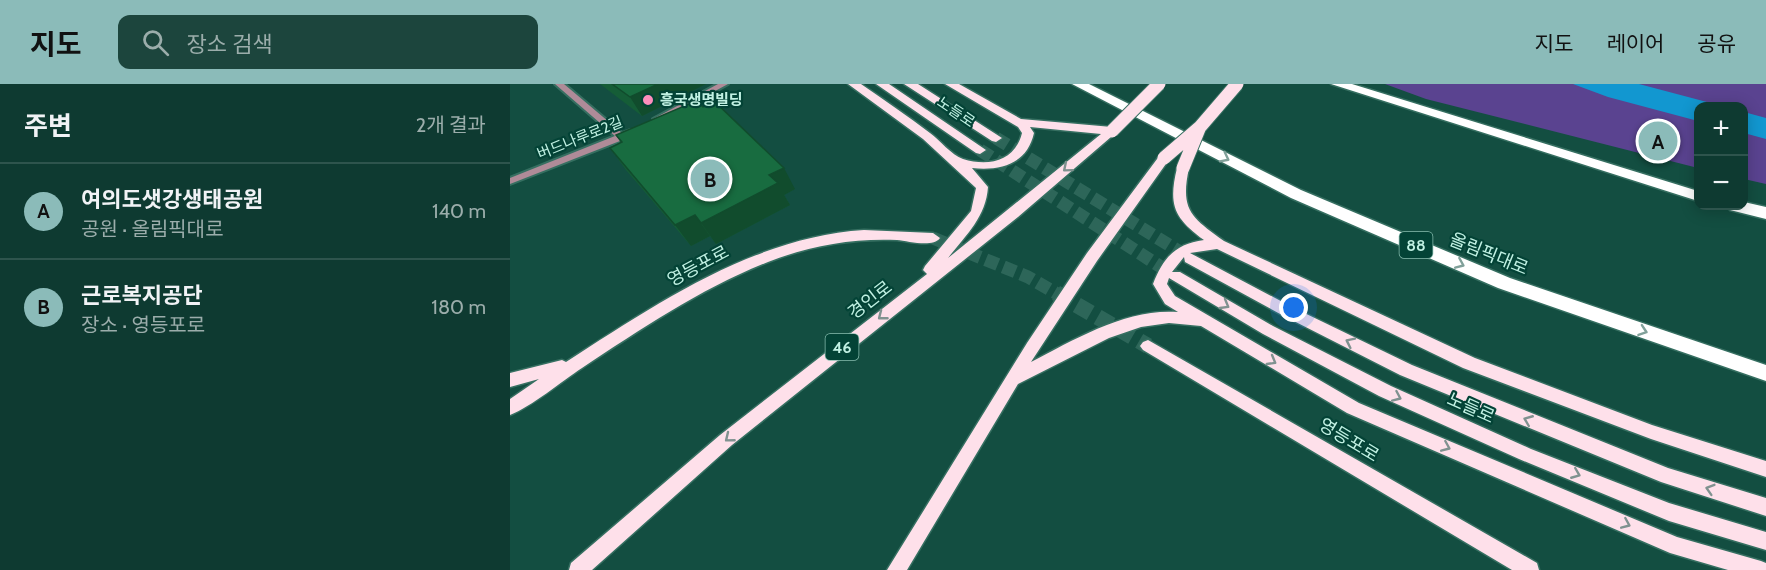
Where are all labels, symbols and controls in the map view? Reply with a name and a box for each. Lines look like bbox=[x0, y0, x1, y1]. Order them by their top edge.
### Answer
search box bbox=[118, 15, 538, 69]
icon: search bbox=[139, 26, 172, 59]
text: 지도 bbox=[30, 27, 82, 61]
text: 장소 검색 bbox=[187, 31, 272, 58]
text: 지도 bbox=[1535, 31, 1573, 56]
text: 레이어 bbox=[1606, 31, 1664, 56]
text: 공유 bbox=[1697, 31, 1736, 56]
place label: 흥국생명빌딩 bbox=[660, 91, 743, 109]
marker: 흥국생명빌딩 bbox=[641, 93, 655, 107]
street label: 노들로 bbox=[934, 93, 978, 131]
map controls bbox=[1694, 102, 1748, 210]
button: + bbox=[1694, 102, 1748, 156]
text: 주변 bbox=[24, 110, 72, 142]
text: 2개 결과 bbox=[416, 113, 486, 137]
street label: 버드나루로2길 bbox=[535, 113, 625, 163]
pin: A bbox=[1638, 118, 1678, 164]
one-way arrow bbox=[1219, 150, 1230, 162]
pin: B bbox=[690, 156, 730, 202]
button: − bbox=[1694, 156, 1748, 210]
one-way arrow bbox=[1063, 161, 1074, 172]
text: 여의도샛강생태공원 bbox=[81, 186, 263, 213]
text: A bbox=[37, 199, 50, 223]
text: 140 m bbox=[432, 199, 486, 223]
text: 공원 · 올림픽대로 bbox=[81, 217, 224, 241]
street label: 올림픽대로 bbox=[1446, 228, 1532, 280]
road number: 88 bbox=[1400, 232, 1432, 258]
street label: 영등포로 bbox=[664, 241, 732, 291]
one-way arrow bbox=[1454, 257, 1465, 269]
street label: 경인로 bbox=[844, 276, 896, 324]
text: 근로복지공단 bbox=[81, 282, 202, 309]
your location bbox=[1279, 293, 1308, 322]
text: B bbox=[37, 295, 50, 319]
text: 180 m bbox=[431, 295, 486, 319]
one-way arrow bbox=[1219, 298, 1229, 310]
one-way arrow bbox=[878, 309, 889, 320]
text: 장소 · 영등포로 bbox=[81, 313, 205, 337]
one-way arrow bbox=[1637, 323, 1648, 336]
road number: 46 bbox=[826, 334, 858, 360]
one-way arrow bbox=[1345, 338, 1356, 349]
one-way arrow bbox=[1266, 353, 1276, 365]
street label: 노들로 bbox=[1444, 388, 1498, 428]
one-way arrow bbox=[1391, 390, 1402, 402]
street label: 영등포로 bbox=[1315, 414, 1383, 466]
one-way arrow bbox=[1524, 415, 1535, 427]
one-way arrow bbox=[725, 430, 736, 441]
one-way arrow bbox=[1440, 440, 1451, 452]
one-way arrow bbox=[1571, 467, 1581, 480]
one-way arrow bbox=[1705, 484, 1716, 497]
one-way arrow bbox=[1619, 517, 1630, 529]

